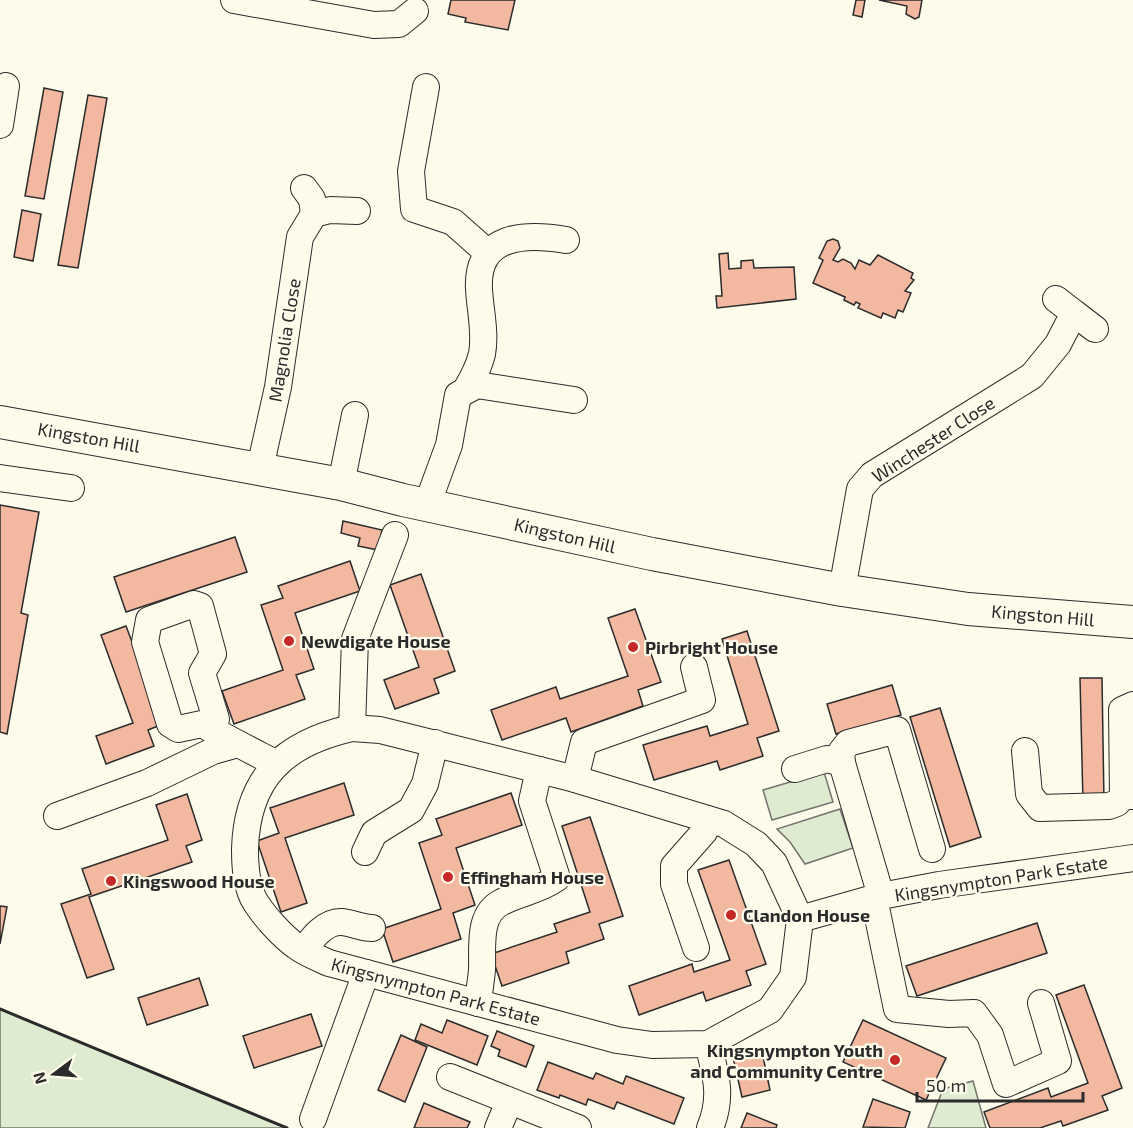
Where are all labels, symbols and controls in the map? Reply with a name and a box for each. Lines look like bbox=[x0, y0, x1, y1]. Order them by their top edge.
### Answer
street label: Magnolia Close bbox=[263, 277, 305, 403]
street label: Winchester Close bbox=[867, 391, 999, 487]
street label: Kingston Hill bbox=[36, 417, 143, 457]
street label: Kingston Hill bbox=[512, 513, 619, 558]
street label: Kingston Hill bbox=[990, 600, 1096, 631]
place label: Newdigate House bbox=[301, 630, 451, 652]
marker: Newdigate House bbox=[282, 634, 296, 648]
place label: Pirbright House bbox=[645, 636, 778, 658]
marker: Pirbright House bbox=[626, 640, 640, 654]
street label: Kingsnympton Park Estate bbox=[893, 850, 1109, 906]
place label: Effingham House bbox=[460, 866, 604, 888]
place label: Kingswood House bbox=[123, 870, 275, 892]
marker: Effingham House bbox=[441, 870, 455, 884]
marker: Kingswood House bbox=[104, 874, 118, 888]
place label: Clandon House bbox=[743, 904, 870, 926]
marker: Clandon House bbox=[724, 908, 738, 922]
street label: Kingsnympton Park Estate bbox=[329, 952, 543, 1030]
place label: Kingsnympton Youth and Community Centre bbox=[690, 1039, 883, 1082]
north arrow bbox=[24, 1044, 84, 1104]
marker: Kingsnympton Youth and Community Centre bbox=[888, 1053, 902, 1067]
scale bar bbox=[917, 1065, 1084, 1103]
text: N bbox=[28, 1070, 50, 1086]
text: 50 m bbox=[926, 1074, 966, 1096]

